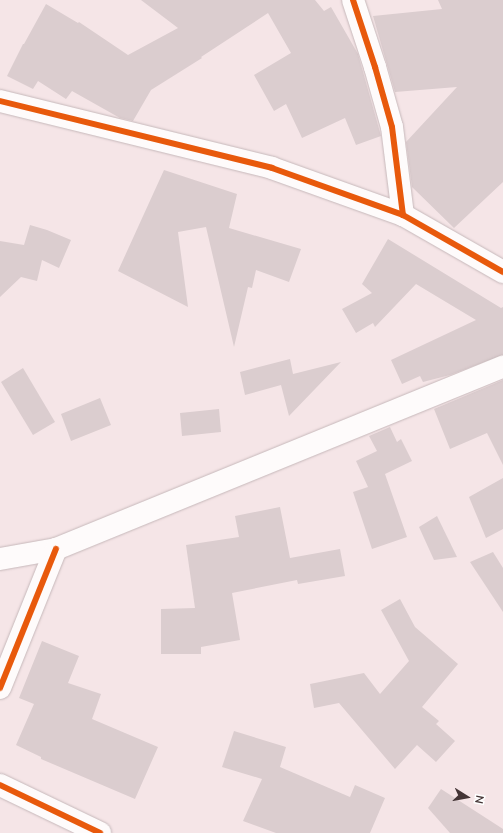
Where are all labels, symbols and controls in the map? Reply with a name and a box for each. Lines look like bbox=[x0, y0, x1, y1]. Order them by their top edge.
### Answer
north arrow bbox=[447, 777, 487, 817]
text: N bbox=[471, 794, 487, 805]

